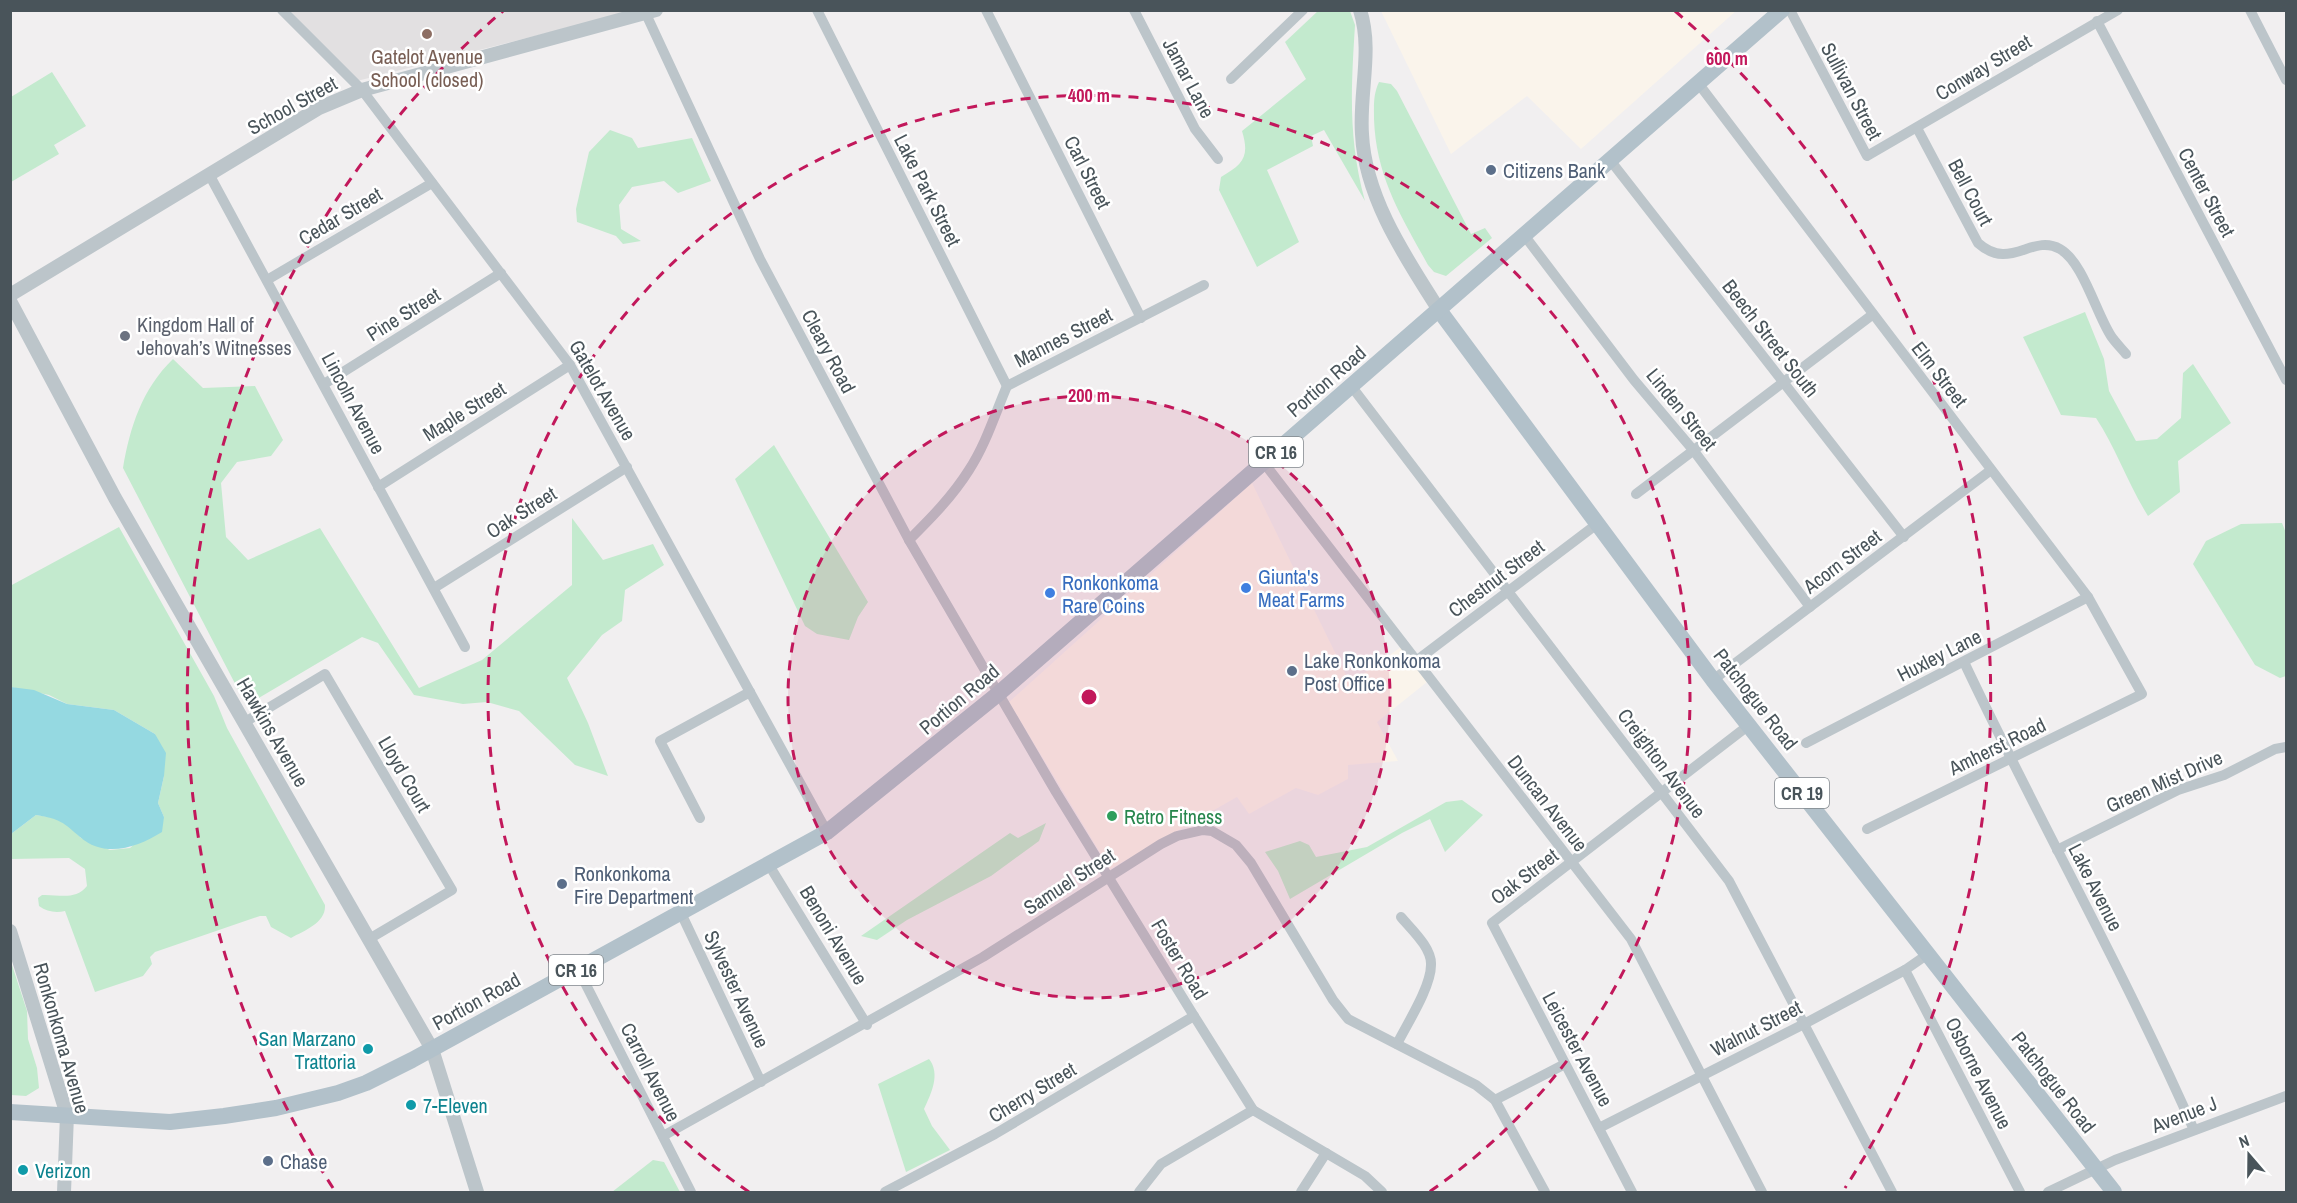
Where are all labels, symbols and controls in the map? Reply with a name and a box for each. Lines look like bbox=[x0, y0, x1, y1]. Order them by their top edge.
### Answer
marker: Gatelot Avenue School (closed) bbox=[420, 27, 434, 41]
street label: Conway Street bbox=[1930, 28, 2036, 106]
street label: Jamar Lane bbox=[1157, 33, 1221, 123]
street label: Sullivan Street bbox=[1815, 38, 1889, 145]
place label: Gatelot Avenue School (closed) bbox=[370, 43, 484, 93]
text: 600 m bbox=[1706, 46, 1748, 71]
street label: School Street bbox=[242, 69, 342, 141]
text: 400 m bbox=[1068, 83, 1110, 108]
street label: Lake Park Street bbox=[888, 129, 968, 251]
street label: Carl Street bbox=[1058, 131, 1118, 213]
street label: Center Street bbox=[2172, 143, 2242, 242]
street label: Bell Court bbox=[1942, 154, 2000, 231]
place label: Citizens Bank bbox=[1503, 157, 1606, 184]
marker: Citizens Bank bbox=[1484, 163, 1498, 177]
street label: Cedar Street bbox=[293, 180, 387, 252]
street label: Beech Street South bbox=[1717, 274, 1825, 402]
street label: Pine Street bbox=[361, 281, 445, 347]
street label: Mannes Street bbox=[1009, 301, 1117, 373]
street label: Cleary Road bbox=[796, 304, 862, 398]
place label: Kingdom Hall of Jehovah’s Witnesses bbox=[137, 311, 292, 361]
marker: Kingdom Hall of Jehovah’s Witnesses bbox=[118, 329, 132, 343]
street label: Gatelot Avenue bbox=[563, 335, 643, 445]
street label: Elm Street bbox=[1906, 336, 1974, 413]
street label: Portion Road bbox=[1281, 339, 1371, 423]
street label: Lincoln Avenue bbox=[316, 347, 392, 459]
street label: Linden Street bbox=[1641, 362, 1724, 456]
street label: Maple Street bbox=[417, 375, 511, 447]
text: 200 m bbox=[1068, 383, 1110, 408]
road number: CR 16 bbox=[1249, 437, 1303, 467]
street label: Oak Street bbox=[481, 480, 562, 544]
street label: Acorn Street bbox=[1797, 523, 1887, 600]
street label: Chestnut Street bbox=[1442, 533, 1550, 623]
place label: Giunta's Meat Farms bbox=[1258, 563, 1345, 613]
place label: Ronkonkoma Rare Coins bbox=[1062, 569, 1159, 619]
marker: Giunta's Meat Farms bbox=[1239, 581, 1253, 595]
marker: Ronkonkoma Rare Coins bbox=[1043, 586, 1057, 600]
street label: Huxley Lane bbox=[1892, 622, 1986, 688]
street label: Patchogue Road bbox=[1708, 643, 1804, 755]
place label: Lake Ronkonkoma Post Office bbox=[1304, 647, 1441, 697]
street label: Portion Road bbox=[913, 658, 1005, 740]
marker: Lake Ronkonkoma Post Office bbox=[1285, 664, 1299, 678]
street label: Hawkins Avenue bbox=[231, 672, 315, 792]
centre of rings bbox=[1079, 687, 1099, 707]
street label: Creighton Avenue bbox=[1612, 703, 1712, 823]
street label: Amherst Road bbox=[1943, 711, 2050, 782]
street label: Lloyd Court bbox=[372, 731, 438, 817]
street label: Green Mist Drive bbox=[2101, 743, 2227, 819]
street label: Duncan Avenue bbox=[1502, 749, 1594, 857]
road number: CR 19 bbox=[1775, 778, 1829, 808]
place label: Retro Fitness bbox=[1124, 803, 1222, 830]
marker: Retro Fitness bbox=[1105, 809, 1119, 823]
street label: Lake Avenue bbox=[2063, 839, 2129, 935]
street label: Samuel Street bbox=[1018, 841, 1120, 921]
street label: Oak Street bbox=[1485, 841, 1564, 910]
place label: Ronkonkoma Fire Department bbox=[574, 860, 694, 910]
marker: Ronkonkoma Fire Department bbox=[555, 877, 569, 891]
street label: Benoni Avenue bbox=[794, 880, 874, 990]
street label: Foster Road bbox=[1145, 914, 1215, 1004]
street label: Sylvester Avenue bbox=[698, 926, 776, 1052]
road number: CR 16 bbox=[549, 955, 603, 985]
street label: Ronkonkoma Avenue bbox=[28, 959, 96, 1117]
street label: Portion Road bbox=[427, 966, 525, 1036]
street label: Leicester Avenue bbox=[1536, 987, 1620, 1111]
street label: Walnut Street bbox=[1706, 993, 1807, 1062]
street label: Osborne Avenue bbox=[1939, 1013, 2019, 1133]
street label: Carroll Avenue bbox=[615, 1018, 687, 1126]
place label: San Marzano Trattoria bbox=[258, 1025, 356, 1075]
street label: Patchogue Road bbox=[2006, 1026, 2102, 1138]
marker: San Marzano Trattoria bbox=[361, 1042, 375, 1056]
street label: Cherry Street bbox=[983, 1055, 1081, 1129]
street label: Avenue J bbox=[2146, 1089, 2221, 1139]
place label: 7-Eleven bbox=[423, 1092, 488, 1119]
marker: 7-Eleven bbox=[404, 1098, 418, 1112]
north arrow bbox=[2219, 1125, 2279, 1185]
text: N bbox=[2236, 1129, 2252, 1153]
place label: Chase bbox=[280, 1148, 327, 1175]
marker: Chase bbox=[261, 1154, 275, 1168]
place label: Verizon bbox=[35, 1157, 91, 1184]
marker: Verizon bbox=[16, 1163, 30, 1177]

